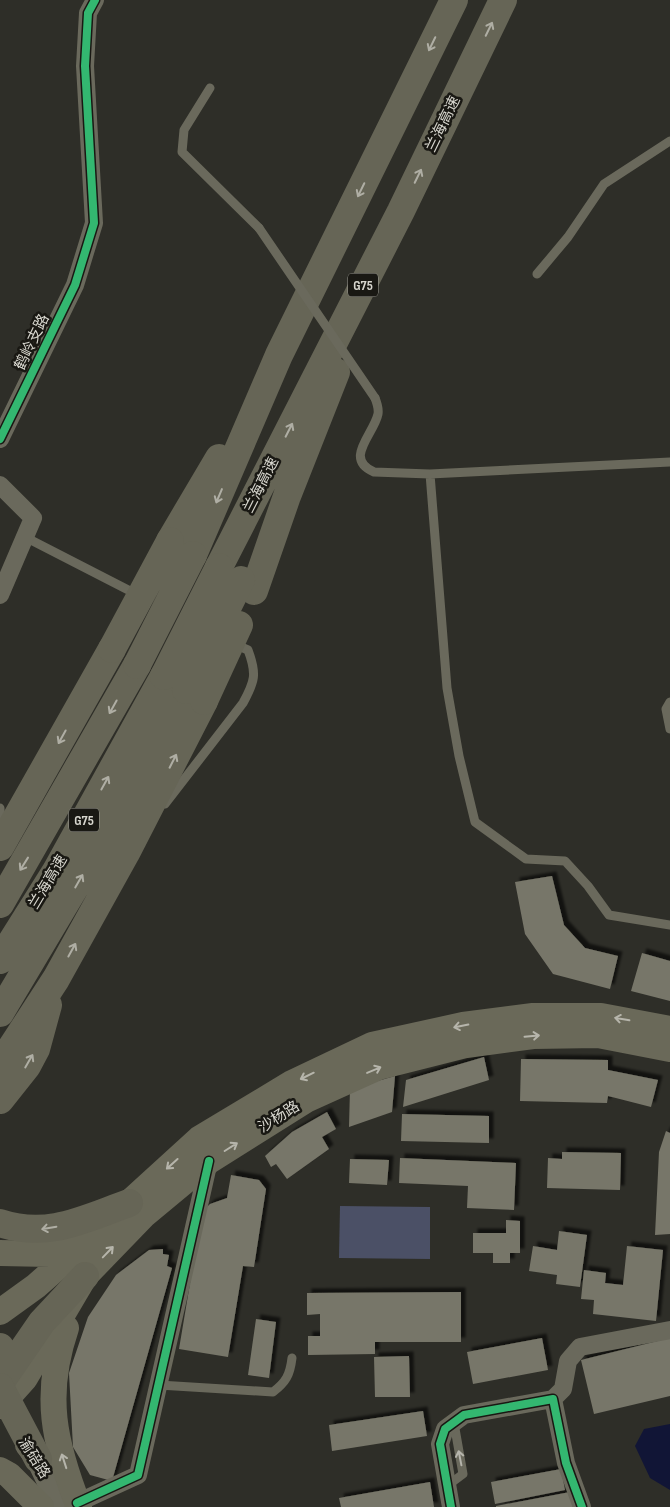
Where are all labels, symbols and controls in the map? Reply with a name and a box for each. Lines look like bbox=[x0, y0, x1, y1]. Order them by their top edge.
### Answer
one-way arrow bbox=[484, 22, 494, 37]
one-way arrow bbox=[427, 36, 436, 51]
street label: 兰海高速 bbox=[421, 93, 465, 155]
one-way arrow bbox=[414, 169, 423, 184]
one-way arrow bbox=[355, 182, 365, 197]
road number: G75 bbox=[348, 274, 378, 296]
street label: 鹤岭支路 bbox=[10, 311, 54, 373]
one-way arrow bbox=[285, 423, 294, 438]
street label: 兰海高速 bbox=[239, 454, 283, 516]
one-way arrow bbox=[213, 488, 223, 503]
one-way arrow bbox=[108, 700, 118, 715]
one-way arrow bbox=[57, 729, 67, 743]
one-way arrow bbox=[169, 754, 178, 769]
one-way arrow bbox=[100, 776, 110, 790]
road number: G75 bbox=[69, 808, 99, 832]
street label: 兰海高速 bbox=[24, 851, 72, 913]
one-way arrow bbox=[19, 857, 30, 871]
one-way arrow bbox=[74, 874, 84, 888]
one-way arrow bbox=[67, 944, 77, 958]
one-way arrow bbox=[615, 1014, 631, 1024]
one-way arrow bbox=[453, 1021, 469, 1031]
one-way arrow bbox=[524, 1031, 540, 1041]
one-way arrow bbox=[24, 1053, 34, 1068]
one-way arrow bbox=[366, 1064, 381, 1074]
one-way arrow bbox=[300, 1071, 315, 1081]
street label: 沙杨路 bbox=[255, 1097, 303, 1137]
one-way arrow bbox=[224, 1141, 238, 1151]
one-way arrow bbox=[165, 1158, 178, 1170]
one-way arrow bbox=[42, 1224, 58, 1234]
one-way arrow bbox=[102, 1246, 114, 1258]
street label: 渝碚路 bbox=[14, 1434, 54, 1482]
one-way arrow bbox=[455, 1450, 465, 1466]
one-way arrow bbox=[58, 1453, 68, 1469]

